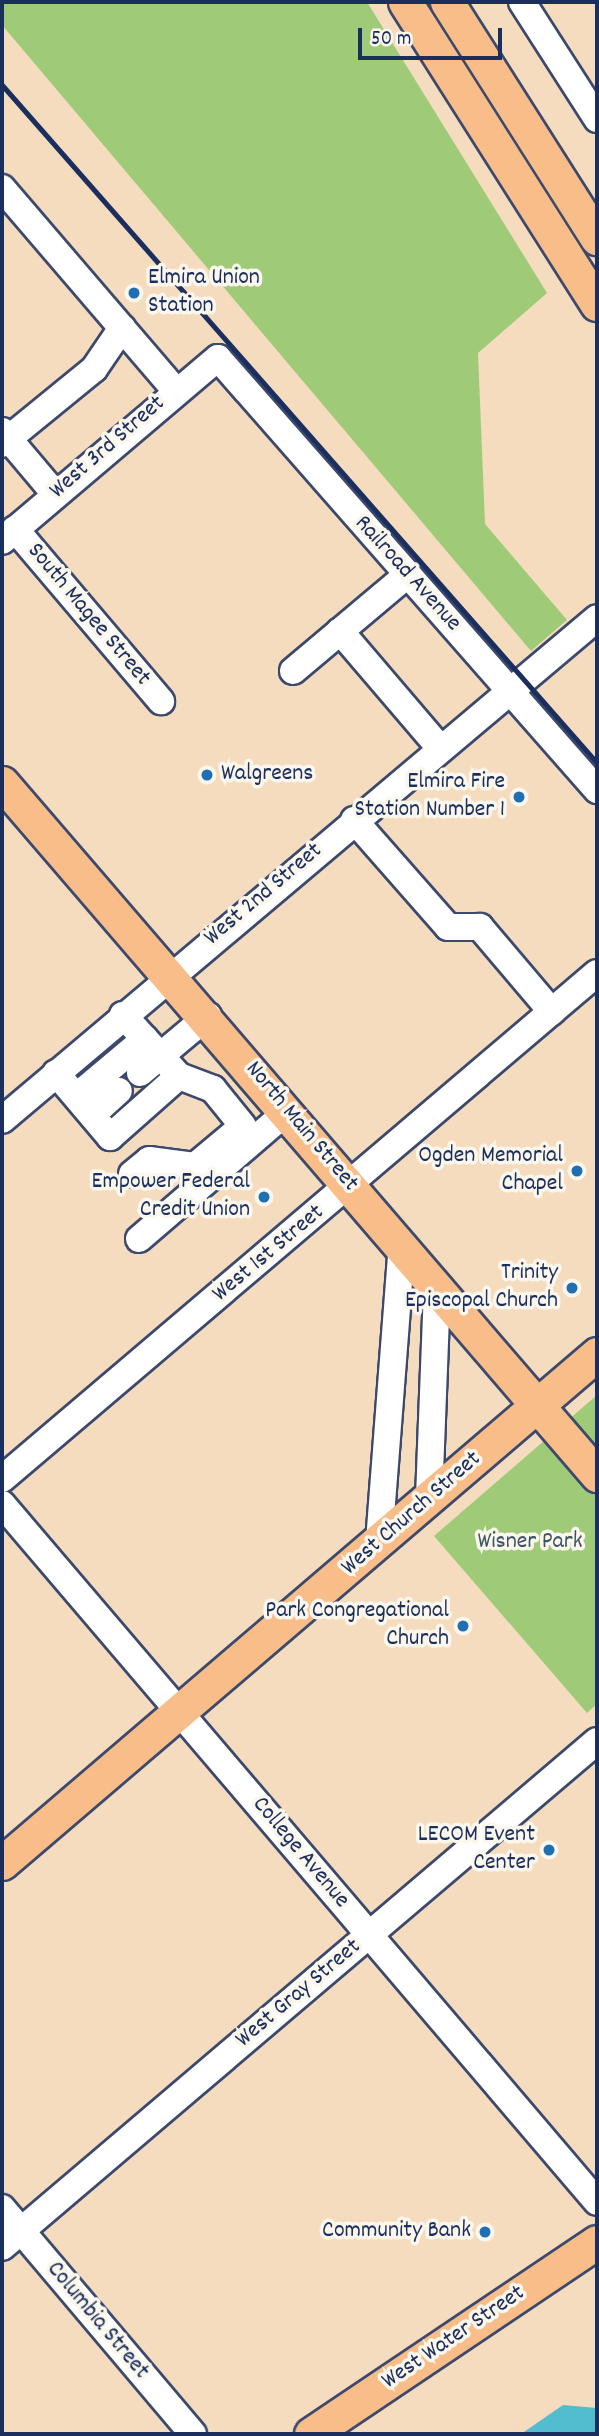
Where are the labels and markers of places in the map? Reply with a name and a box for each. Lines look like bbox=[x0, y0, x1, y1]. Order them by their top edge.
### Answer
place label: Elmira Union Station bbox=[148, 265, 260, 321]
marker: Elmira Union Station bbox=[126, 285, 142, 301]
place label: Walgreens bbox=[221, 761, 313, 789]
marker: Walgreens bbox=[199, 767, 215, 783]
place label: Elmira Fire Station Number 1 bbox=[354, 769, 505, 825]
marker: Elmira Fire Station Number 1 bbox=[511, 789, 527, 805]
place label: Ogden Memorial Chapel bbox=[418, 1143, 563, 1199]
marker: Ogden Memorial Chapel bbox=[569, 1163, 585, 1179]
place label: Empower Federal Credit Union bbox=[92, 1169, 250, 1225]
marker: Empower Federal Credit Union bbox=[256, 1189, 272, 1205]
place label: Trinity Episcopal Church bbox=[405, 1260, 558, 1316]
marker: Trinity Episcopal Church bbox=[564, 1280, 580, 1296]
place label: Park Congregational Church bbox=[265, 1598, 449, 1654]
marker: Park Congregational Church bbox=[455, 1618, 471, 1634]
place label: LECOM Event Center bbox=[418, 1822, 535, 1878]
marker: LECOM Event Center bbox=[541, 1842, 557, 1858]
place label: Community Bank bbox=[322, 2218, 471, 2246]
marker: Community Bank bbox=[477, 2224, 493, 2240]

